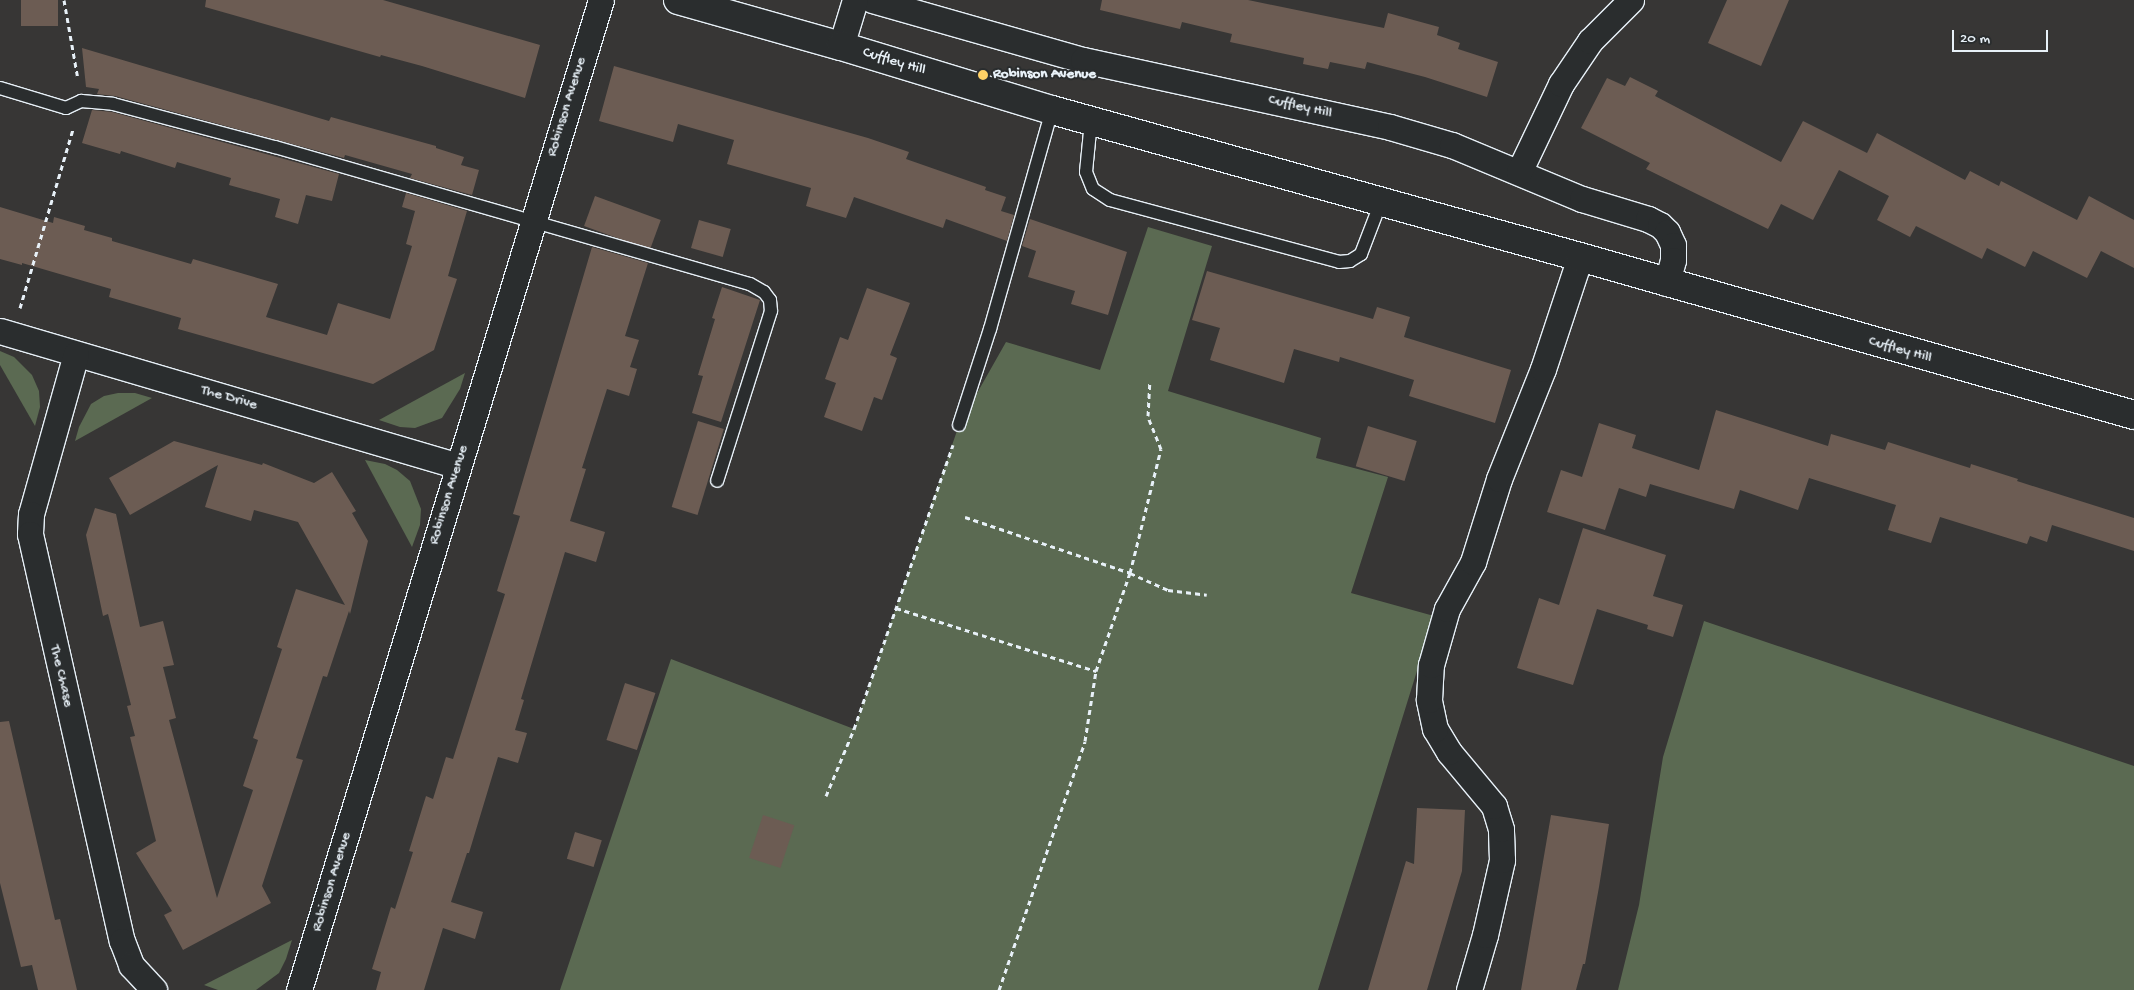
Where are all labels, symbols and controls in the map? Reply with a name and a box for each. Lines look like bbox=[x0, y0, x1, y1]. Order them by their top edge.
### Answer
scale bar bbox=[1954, 20, 2050, 52]
text: 20 m bbox=[1960, 30, 1990, 48]
street label: Cuffley Hill bbox=[860, 44, 928, 80]
street label: Robinson Avenue bbox=[543, 55, 591, 159]
place label: Robinson Avenue bbox=[993, 66, 1096, 84]
marker: Robinson Avenue bbox=[977, 69, 989, 81]
street label: Cuffley Hill bbox=[1266, 91, 1334, 123]
street label: Cuffley Hill bbox=[1866, 332, 1934, 368]
street label: The Drive bbox=[199, 381, 259, 415]
street label: Robinson Avenue bbox=[425, 443, 473, 547]
street label: The Chase bbox=[45, 643, 77, 709]
street label: Robinson Avenue bbox=[308, 830, 356, 934]

